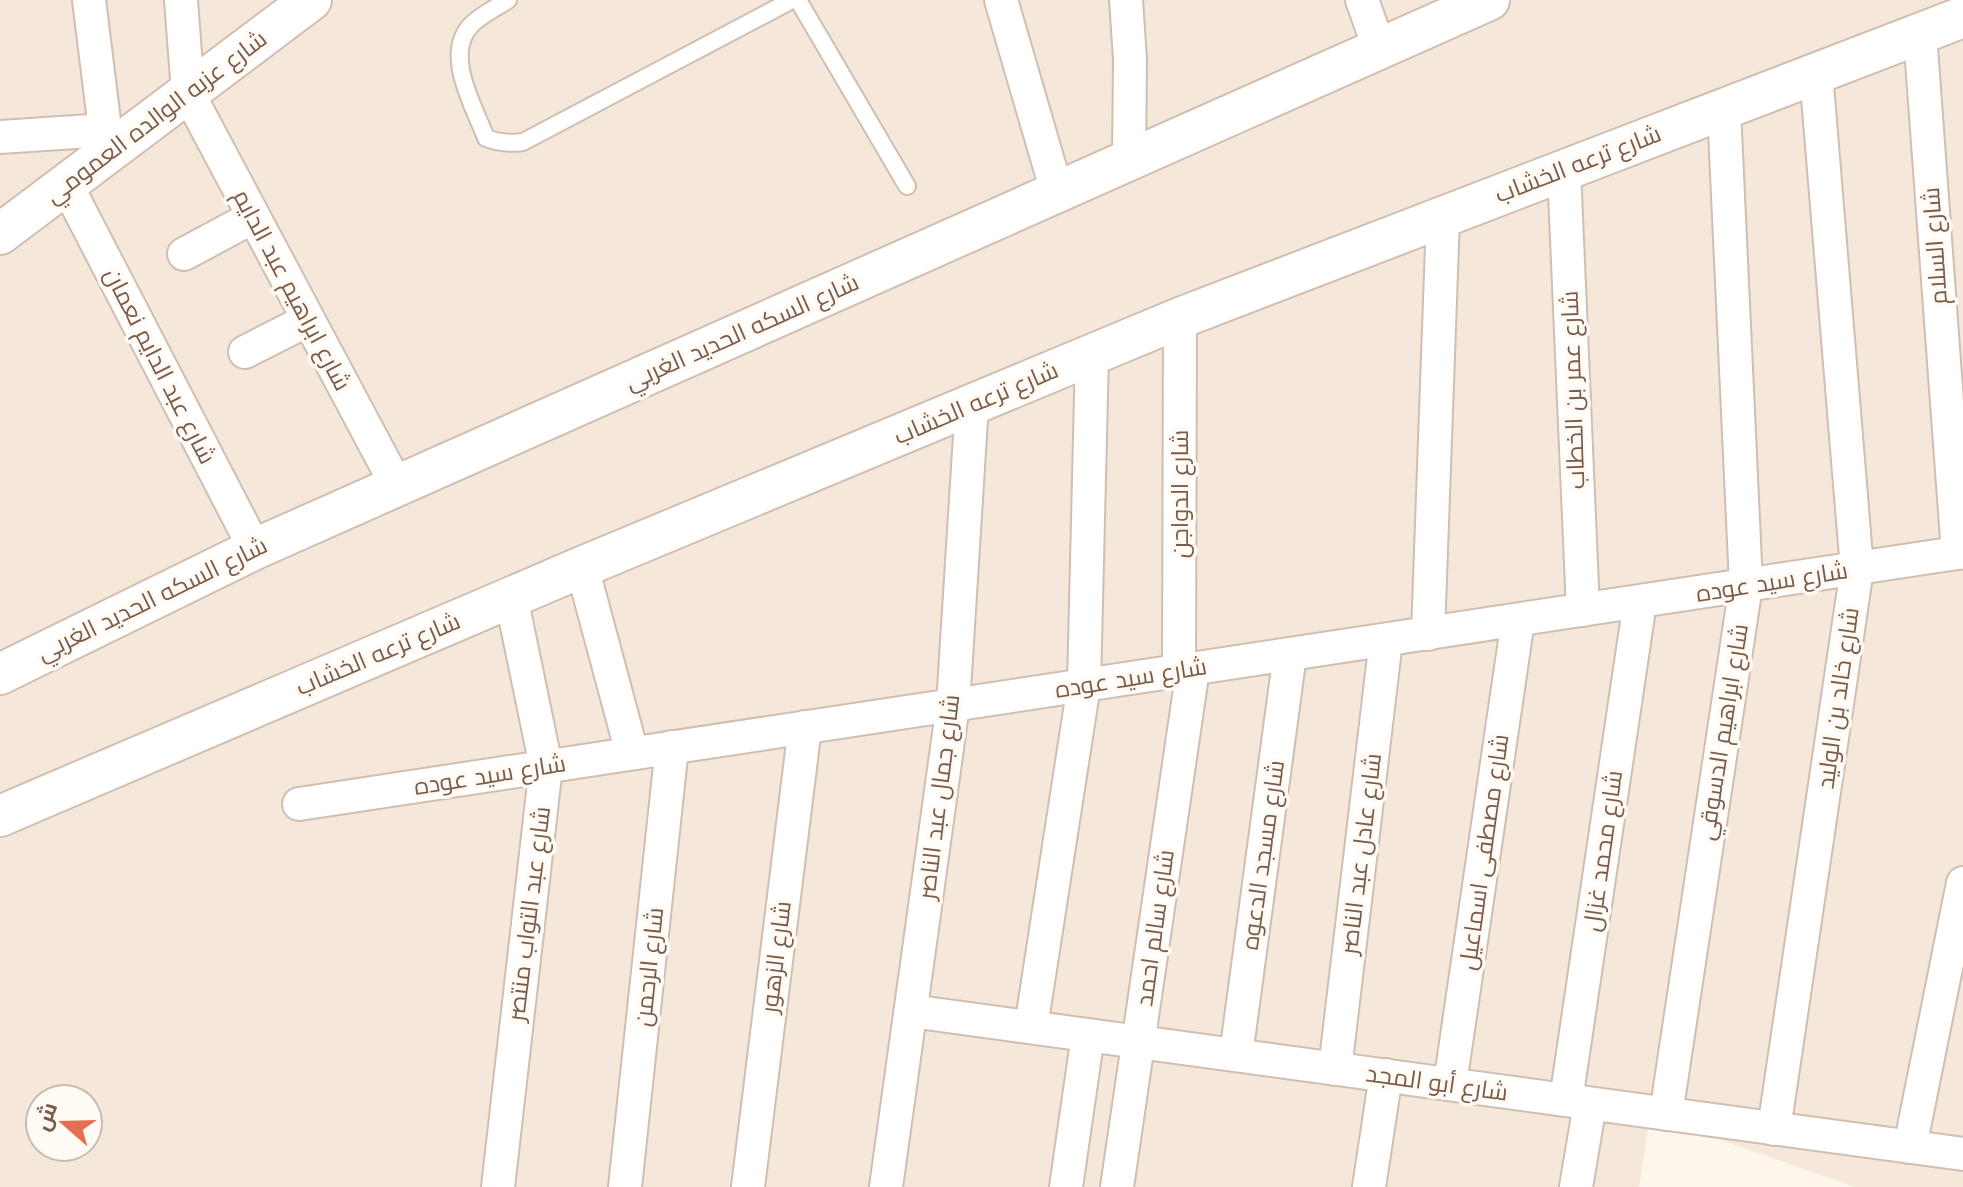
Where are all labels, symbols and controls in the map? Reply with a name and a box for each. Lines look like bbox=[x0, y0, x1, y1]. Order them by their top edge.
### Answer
street label: شارع عزبه الوالده العمومي bbox=[40, 25, 275, 213]
street label: شارع ترعه الخشاب bbox=[1491, 119, 1666, 210]
street label: شارع ابراهيم عبد الدايم bbox=[225, 185, 357, 396]
street label: شارع السلام bbox=[1917, 186, 1955, 306]
street label: شارع عبد الدايم نعمان bbox=[97, 263, 222, 470]
street label: شارع السكه الحديد الغربي bbox=[621, 268, 865, 401]
street label: شارع عمر بن الخطاب bbox=[1556, 290, 1592, 490]
street label: شارع ترعه الخشاب bbox=[890, 356, 1063, 452]
street label: شارع الدواجن bbox=[1166, 430, 1196, 558]
street label: شارع السكه الحديد الغربي bbox=[32, 531, 274, 671]
street label: شارع سيد عوده bbox=[1694, 556, 1850, 610]
street label: شارع خالد بن الوليد bbox=[1811, 605, 1867, 791]
street label: شارع ترعه الخشاب bbox=[292, 607, 465, 703]
street label: شارع ابراهيم الدسوقي bbox=[1692, 622, 1759, 843]
street label: شارع سيد عوده bbox=[1053, 652, 1209, 706]
street label: شارع جمال عبد الناصر bbox=[912, 693, 967, 903]
street label: شارع مصطفى اسماعيل bbox=[1454, 732, 1516, 972]
street label: شارع سيد عوده bbox=[412, 749, 568, 803]
street label: شارع عادل عبد الناصر bbox=[1335, 752, 1389, 959]
street label: شارع مسجد الدعوه bbox=[1236, 758, 1292, 952]
street label: شارع محمد غزال bbox=[1578, 769, 1630, 934]
street label: شارع عبد التواب منتصر bbox=[502, 805, 558, 1025]
street label: شارع سالم احمد bbox=[1130, 848, 1182, 1008]
street label: شارع الزهور bbox=[755, 899, 799, 1017]
street label: شارع الرحمن bbox=[629, 906, 671, 1028]
street label: شارع أبو المجد bbox=[1364, 1057, 1510, 1109]
north arrow bbox=[24, 1083, 104, 1163]
text: ش bbox=[29, 1099, 63, 1134]

